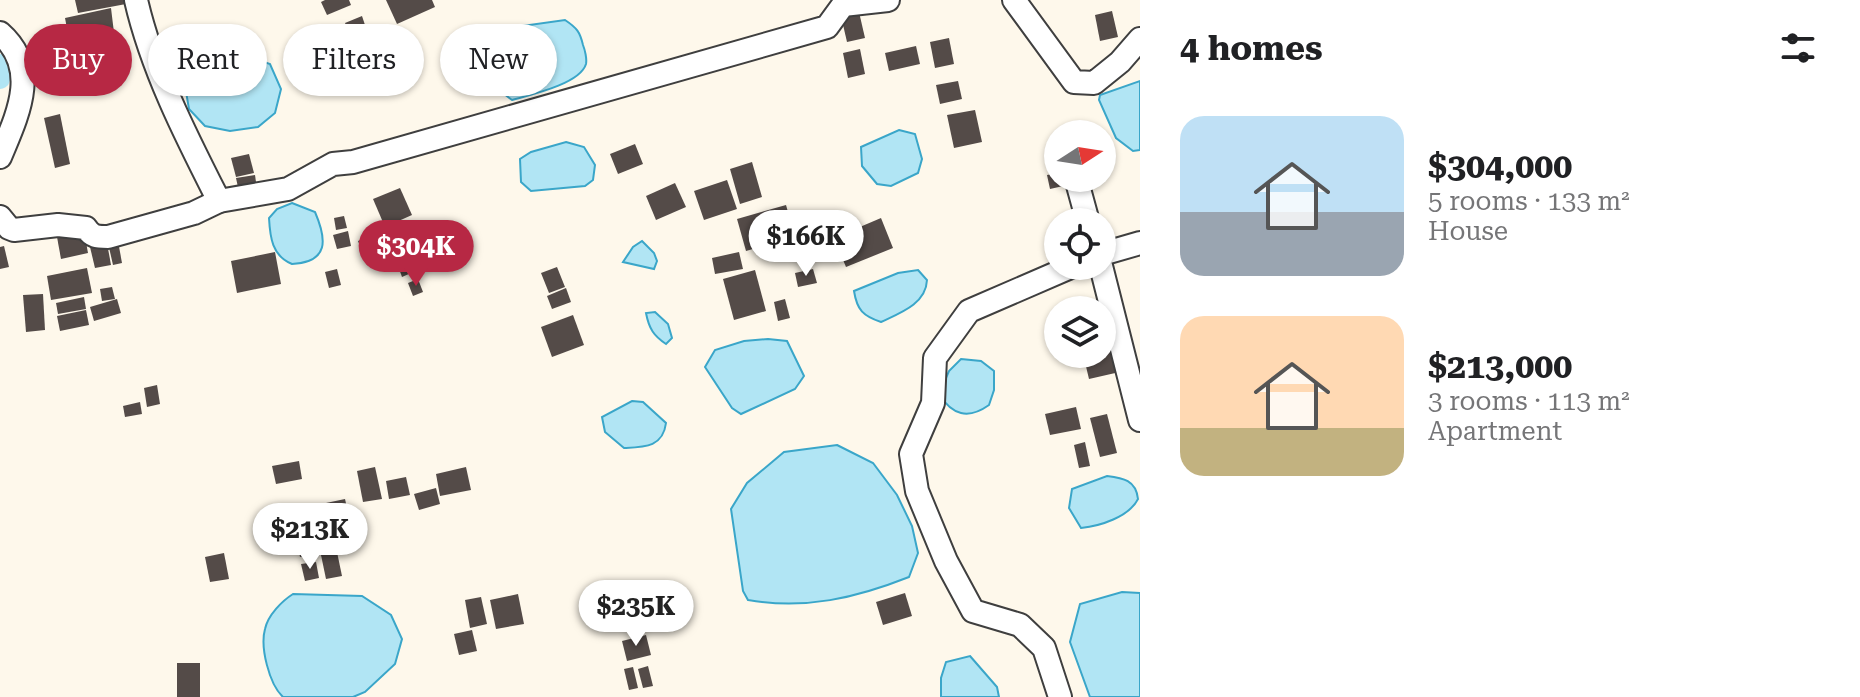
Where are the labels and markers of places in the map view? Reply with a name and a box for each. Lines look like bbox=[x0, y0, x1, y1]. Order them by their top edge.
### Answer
pin: $166K bbox=[750, 210, 862, 278]
pin: $304K bbox=[360, 220, 472, 288]
pin: $213K bbox=[254, 503, 366, 571]
pin: $235K bbox=[580, 580, 692, 648]

